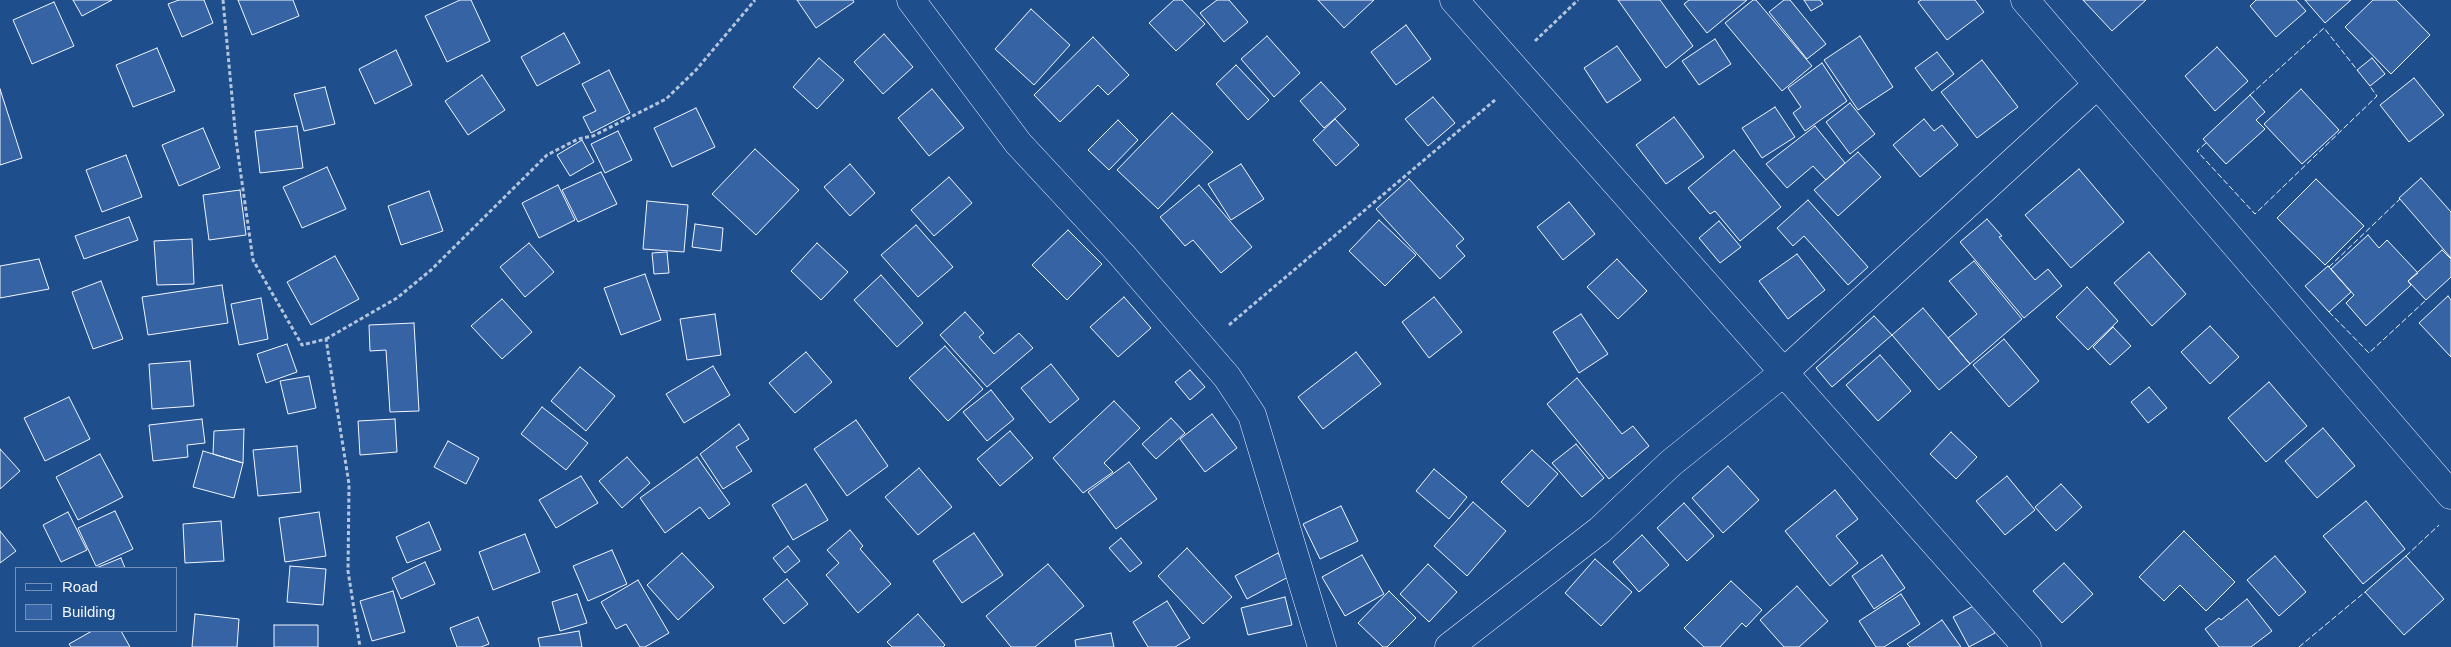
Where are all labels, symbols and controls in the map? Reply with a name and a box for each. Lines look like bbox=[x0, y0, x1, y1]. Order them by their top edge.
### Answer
legend bbox=[15, 567, 178, 632]
text: Road bbox=[62, 578, 98, 595]
text: Building bbox=[62, 603, 115, 620]

